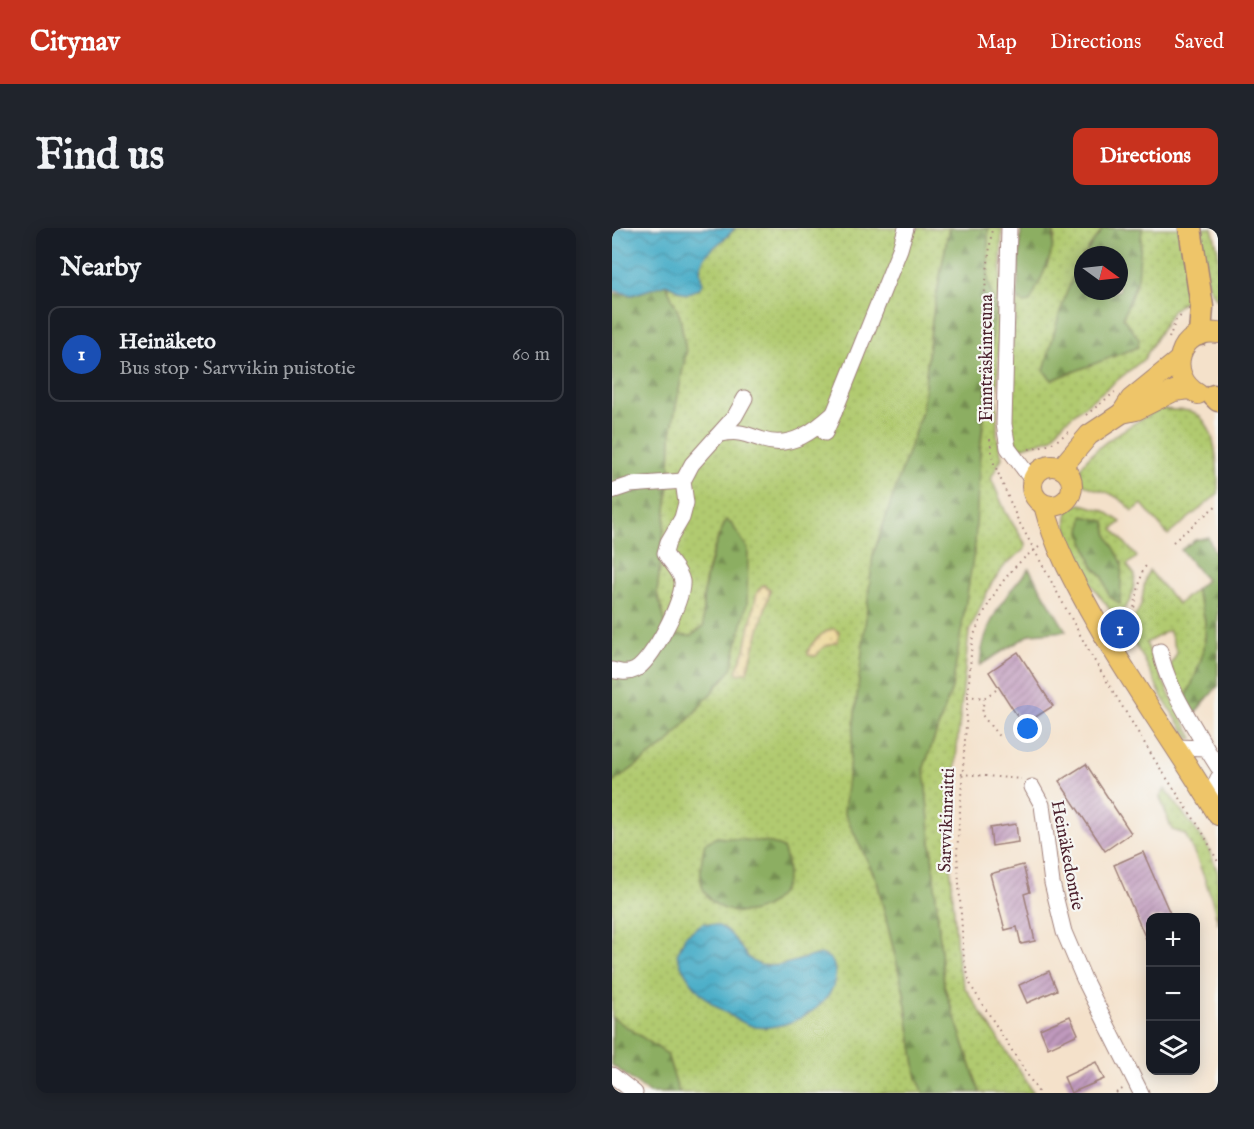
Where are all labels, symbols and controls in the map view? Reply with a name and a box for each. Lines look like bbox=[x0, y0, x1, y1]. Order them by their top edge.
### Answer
text: Citynav bbox=[30, 25, 120, 60]
text: Map bbox=[977, 29, 1017, 56]
text: Directions bbox=[1050, 29, 1141, 56]
text: Saved bbox=[1174, 29, 1224, 56]
button: Directions bbox=[1073, 128, 1218, 185]
text: Find us bbox=[36, 130, 164, 183]
north arrow bbox=[1074, 246, 1128, 300]
text: Nearby bbox=[60, 251, 141, 284]
street label: Finnträskinreuna bbox=[976, 294, 999, 422]
text: Heinäketo bbox=[119, 328, 216, 356]
text: 1 bbox=[78, 342, 85, 367]
text: 60 m bbox=[512, 342, 550, 367]
text: Bus stop · Sarvvikin puistotie bbox=[119, 356, 355, 381]
pin: 1 bbox=[1100, 606, 1140, 652]
your location bbox=[1013, 714, 1042, 743]
street label: Sarvvikinraitti bbox=[934, 767, 961, 873]
street label: Heinäkedontie bbox=[1045, 798, 1088, 912]
map controls bbox=[1146, 913, 1200, 1075]
button: + bbox=[1146, 913, 1200, 967]
button: − bbox=[1146, 967, 1200, 1021]
button: layers bbox=[1146, 1021, 1200, 1075]

